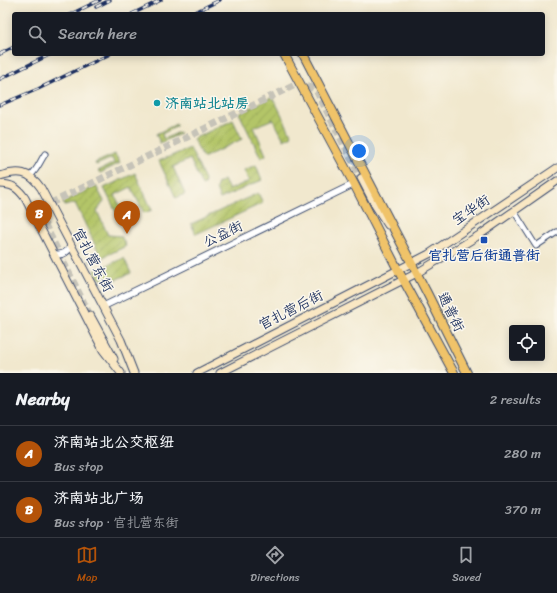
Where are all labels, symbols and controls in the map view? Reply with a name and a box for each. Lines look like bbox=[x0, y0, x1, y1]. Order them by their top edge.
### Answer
search box bbox=[12, 12, 545, 56]
text: Search here bbox=[58, 21, 137, 47]
icon: search bbox=[26, 23, 48, 45]
place label: 济南站北站房 bbox=[165, 91, 249, 116]
marker: 济南站北站房 bbox=[152, 98, 162, 108]
your location bbox=[349, 141, 369, 161]
street label: 宝华街 bbox=[447, 188, 495, 232]
pin: B bbox=[26, 200, 52, 233]
pin: A bbox=[114, 201, 140, 234]
street label: 公益街 bbox=[199, 214, 247, 254]
street label: 官扎营东街 bbox=[66, 223, 120, 297]
marker: 官扎营后街通普街 bbox=[479, 235, 489, 245]
place label: 官扎营后街通普街 bbox=[428, 243, 540, 268]
street label: 官扎营后街 bbox=[254, 283, 328, 337]
street label: 通普街 bbox=[431, 288, 471, 336]
map controls bbox=[509, 325, 545, 361]
button: locate bbox=[509, 325, 545, 361]
text: Nearby bbox=[16, 384, 70, 414]
text: 2 results bbox=[490, 388, 541, 411]
text: 济南站北公交枢纽 bbox=[54, 429, 174, 455]
text: A bbox=[25, 442, 33, 465]
text: 280 m bbox=[504, 442, 541, 465]
text: Bus stop bbox=[54, 455, 103, 478]
text: 济南站北广场 bbox=[54, 485, 144, 511]
text: B bbox=[25, 498, 33, 521]
text: 370 m bbox=[505, 498, 541, 521]
text: Bus stop · 官扎营东街 bbox=[54, 511, 178, 534]
tab: Map bbox=[76, 544, 98, 587]
tab: Directions bbox=[250, 544, 300, 587]
tab: Saved bbox=[452, 544, 481, 587]

